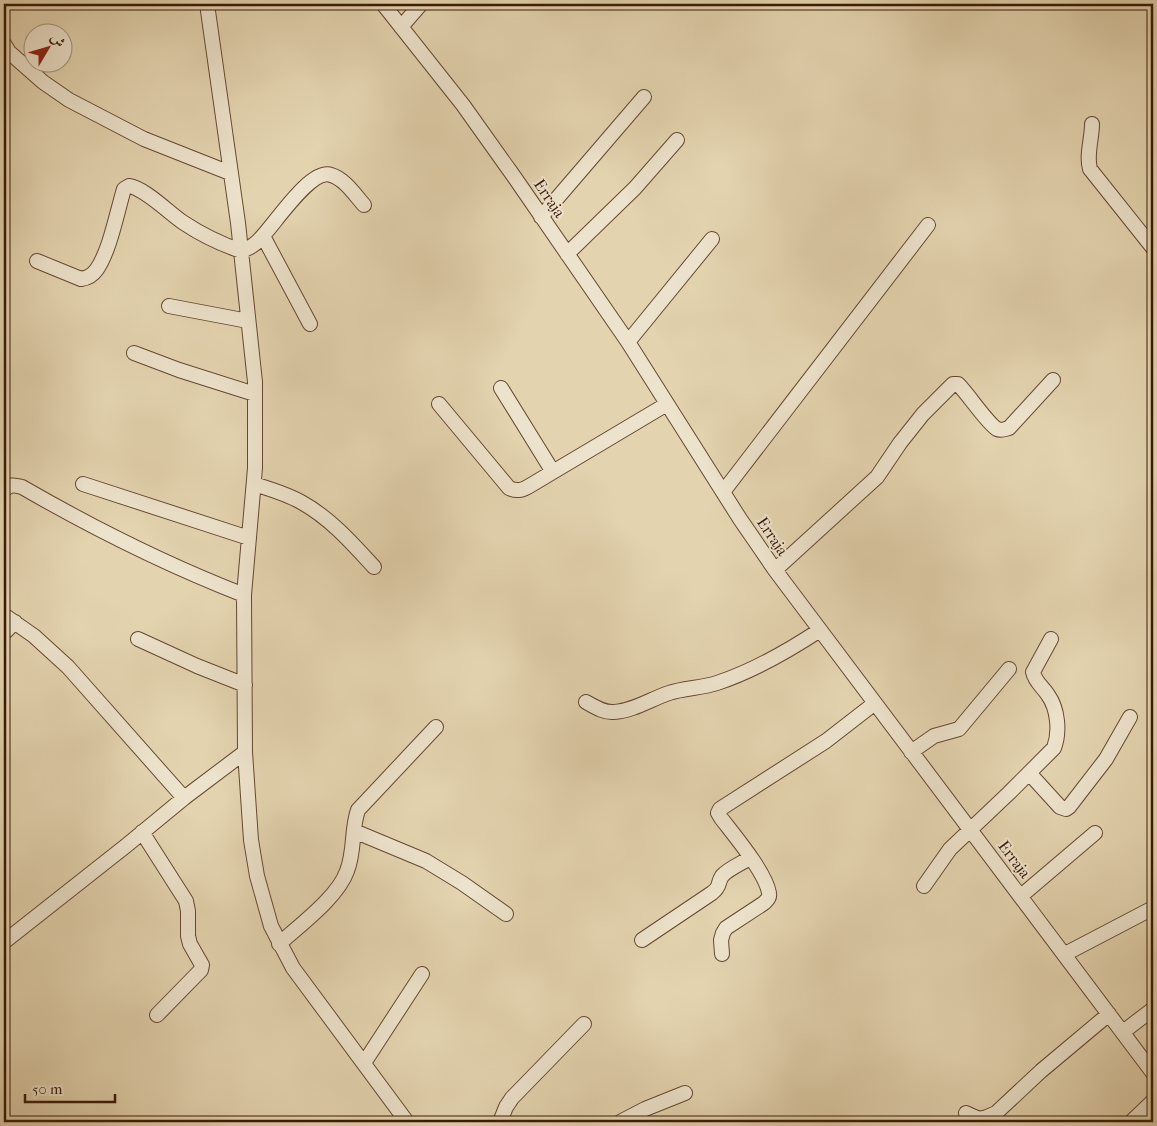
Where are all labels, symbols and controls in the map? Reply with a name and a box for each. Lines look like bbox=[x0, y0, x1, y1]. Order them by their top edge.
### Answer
north arrow bbox=[22, 22, 72, 72]
text: ش bbox=[47, 30, 69, 51]
street label: Erraja bbox=[530, 175, 570, 222]
street label: Erraja bbox=[753, 513, 793, 560]
street label: Erraja bbox=[994, 837, 1035, 882]
scale bar bbox=[25, 1071, 115, 1103]
text: 50 m bbox=[32, 1080, 63, 1098]

